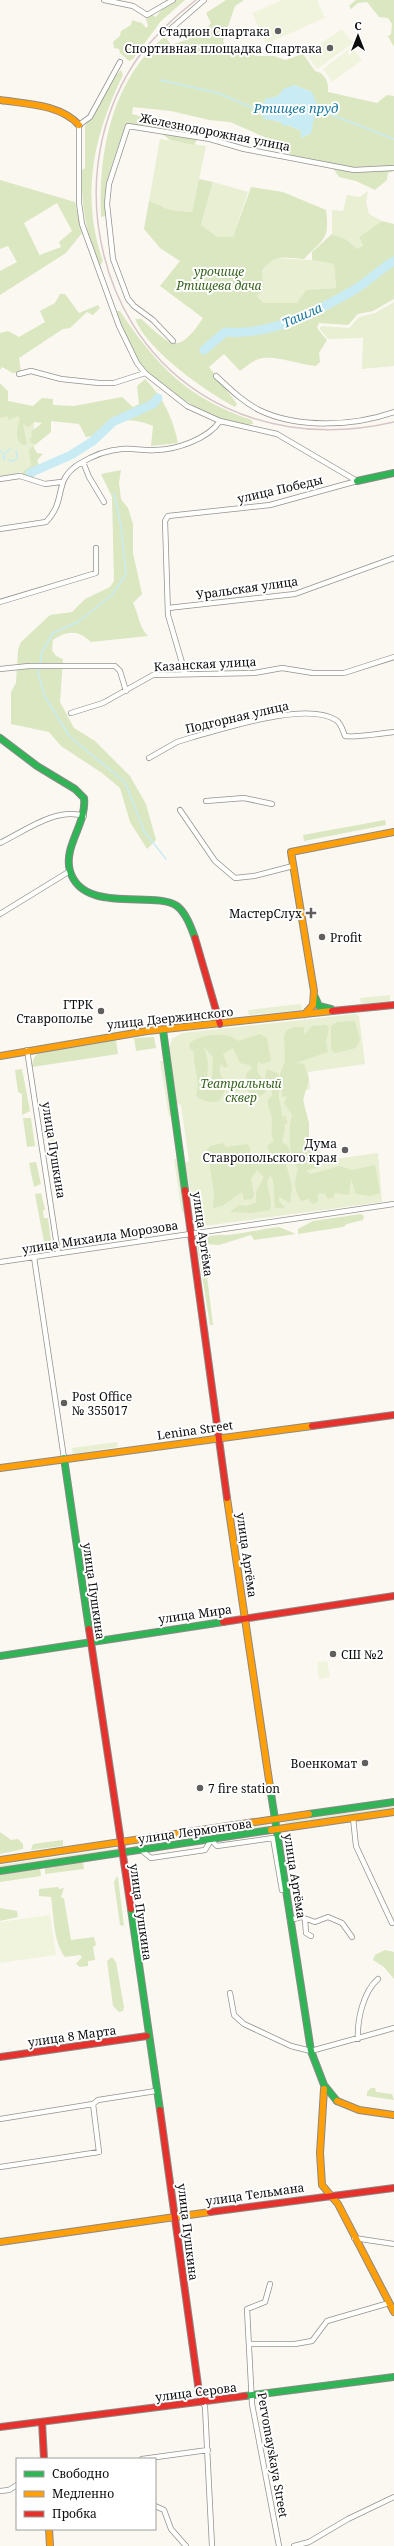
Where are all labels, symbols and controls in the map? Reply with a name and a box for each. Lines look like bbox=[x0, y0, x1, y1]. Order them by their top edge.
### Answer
north arrow bbox=[338, 16, 378, 56]
text: С bbox=[354, 18, 362, 33]
place label: Стадион Спартака bbox=[159, 23, 270, 40]
marker: Стадион Спартака bbox=[273, 26, 283, 36]
place label: Спортивная площадка Спартака bbox=[125, 40, 322, 57]
marker: Спортивная площадка Спартака bbox=[325, 43, 335, 53]
water label: Ртищев пруд bbox=[252, 99, 339, 117]
street label: Железнодорожная улица bbox=[137, 109, 292, 155]
park label: урочище Ртищева дача bbox=[175, 263, 262, 294]
water label: Ташла bbox=[279, 298, 325, 332]
street label: улица Победы bbox=[236, 471, 325, 507]
street label: Уральская улица bbox=[195, 572, 299, 604]
street label: Казанская улица bbox=[153, 653, 257, 675]
street label: Подгорная улица bbox=[183, 697, 291, 737]
place label: МастерСлух bbox=[229, 905, 302, 922]
marker: МастерСлух bbox=[305, 907, 317, 919]
place label: Profit bbox=[330, 929, 362, 946]
marker: Profit bbox=[317, 932, 327, 942]
place label: ГТРК Ставрополье bbox=[16, 996, 94, 1027]
street label: улица Дзержинского bbox=[106, 1003, 234, 1033]
marker: ГТРК Ставрополье bbox=[96, 1006, 106, 1016]
park label: Театральный сквер bbox=[200, 1075, 282, 1106]
street label: улица Пушкина bbox=[38, 1100, 70, 1200]
place label: Дума Ставропольского края bbox=[202, 1135, 337, 1166]
marker: Дума Ставропольского края bbox=[340, 1145, 350, 1155]
street label: улица Артёма bbox=[189, 1190, 217, 1278]
street label: улица Михаила Морозова bbox=[21, 1216, 180, 1258]
place label: Post Office № 355017 bbox=[72, 1388, 132, 1419]
marker: Post Office № 355017 bbox=[59, 1398, 69, 1408]
street label: Lenina Street bbox=[156, 1416, 234, 1444]
street label: улица Артёма bbox=[233, 1511, 261, 1599]
street label: улица Пушкина bbox=[79, 1541, 109, 1641]
street label: улица Мира bbox=[157, 1600, 233, 1628]
place label: СШ №2 bbox=[341, 1646, 383, 1663]
marker: СШ №2 bbox=[328, 1649, 338, 1659]
place label: Военкомат bbox=[291, 1755, 358, 1772]
marker: Военкомат bbox=[360, 1758, 370, 1768]
place label: 7 fire station bbox=[208, 1780, 280, 1797]
marker: 7 fire station bbox=[195, 1783, 205, 1793]
street label: улица Лермонтова bbox=[137, 1815, 253, 1847]
street label: улица Артёма bbox=[280, 1832, 310, 1920]
street label: улица Пушкина bbox=[126, 1862, 156, 1962]
street label: улица 8 Марта bbox=[27, 2021, 117, 2051]
street label: улица Тельмана bbox=[205, 2179, 306, 2209]
street label: улица Пушкина bbox=[174, 2182, 202, 2282]
street label: улица Серова bbox=[154, 2379, 238, 2405]
street label: Pervomayskaya Street bbox=[254, 2391, 292, 2519]
legend bbox=[16, 2458, 156, 2530]
text: Свободно bbox=[52, 2465, 109, 2482]
text: Медленно bbox=[52, 2485, 114, 2502]
text: Пробка bbox=[52, 2505, 97, 2522]

